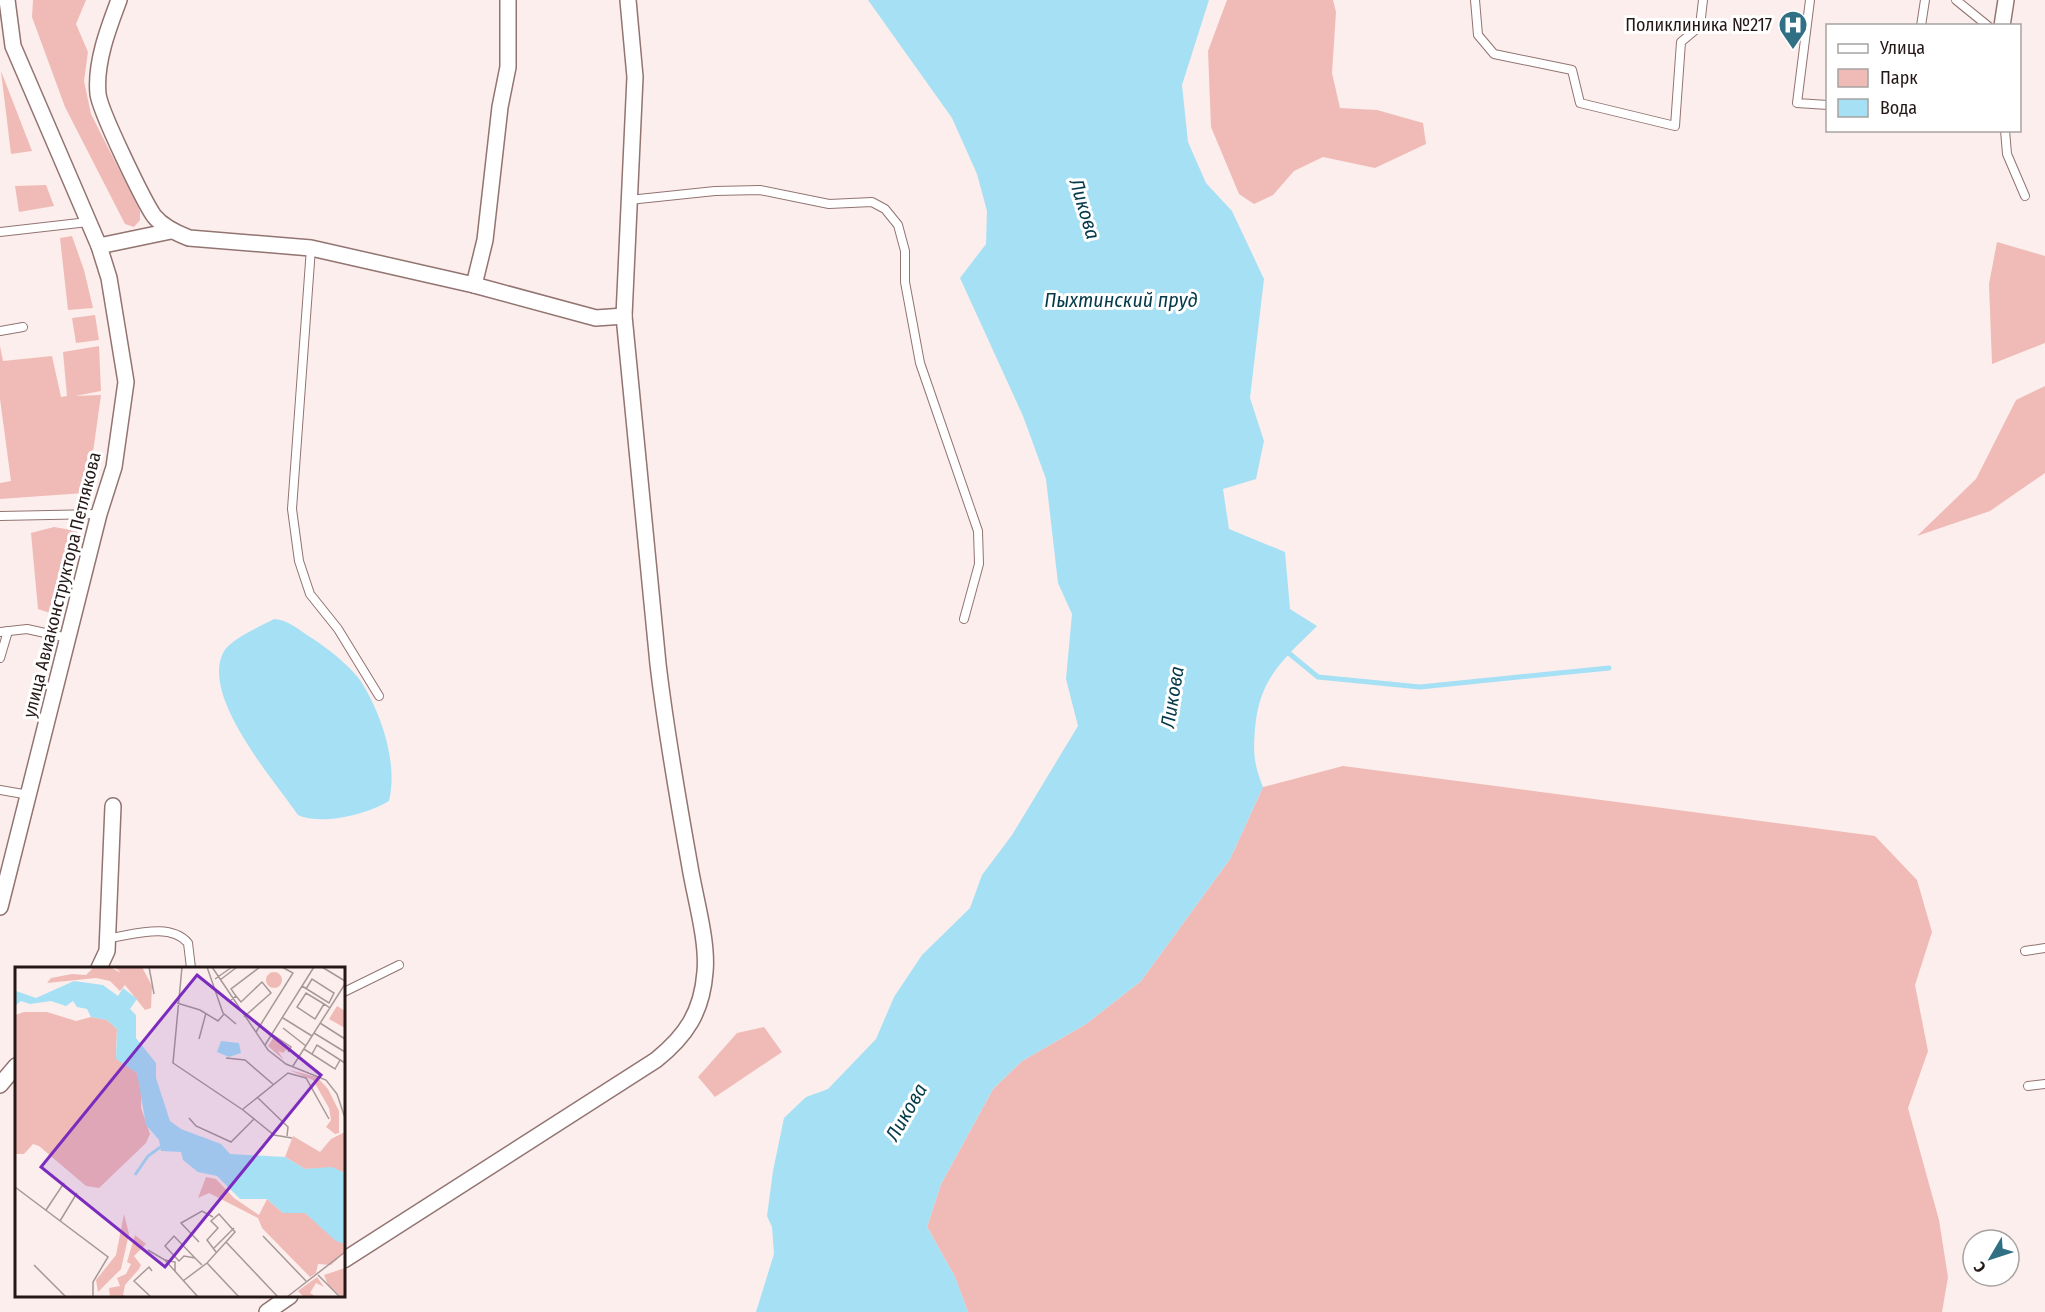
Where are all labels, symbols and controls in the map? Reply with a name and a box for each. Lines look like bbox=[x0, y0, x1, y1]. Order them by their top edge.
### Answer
hospital icon: Поликлиника №217 bbox=[1777, 9, 1809, 51]
place label: Поликлиника №217 bbox=[1625, 14, 1772, 36]
legend bbox=[1826, 24, 2021, 132]
text: Улица bbox=[1879, 37, 1925, 59]
text: Парк bbox=[1880, 67, 1918, 89]
text: Вода bbox=[1880, 97, 1917, 119]
water label: Ликова bbox=[1064, 175, 1106, 242]
water label: Пыхтинский пруд bbox=[1044, 288, 1198, 312]
street label: улица Авиаконструктора Петлякова bbox=[18, 450, 106, 720]
water label: Ликова bbox=[1155, 664, 1189, 731]
inset map bbox=[15, 967, 345, 1297]
water label: Ликова bbox=[880, 1079, 932, 1146]
north arrow bbox=[1961, 1228, 2021, 1288]
text: С bbox=[1969, 1257, 1990, 1276]

